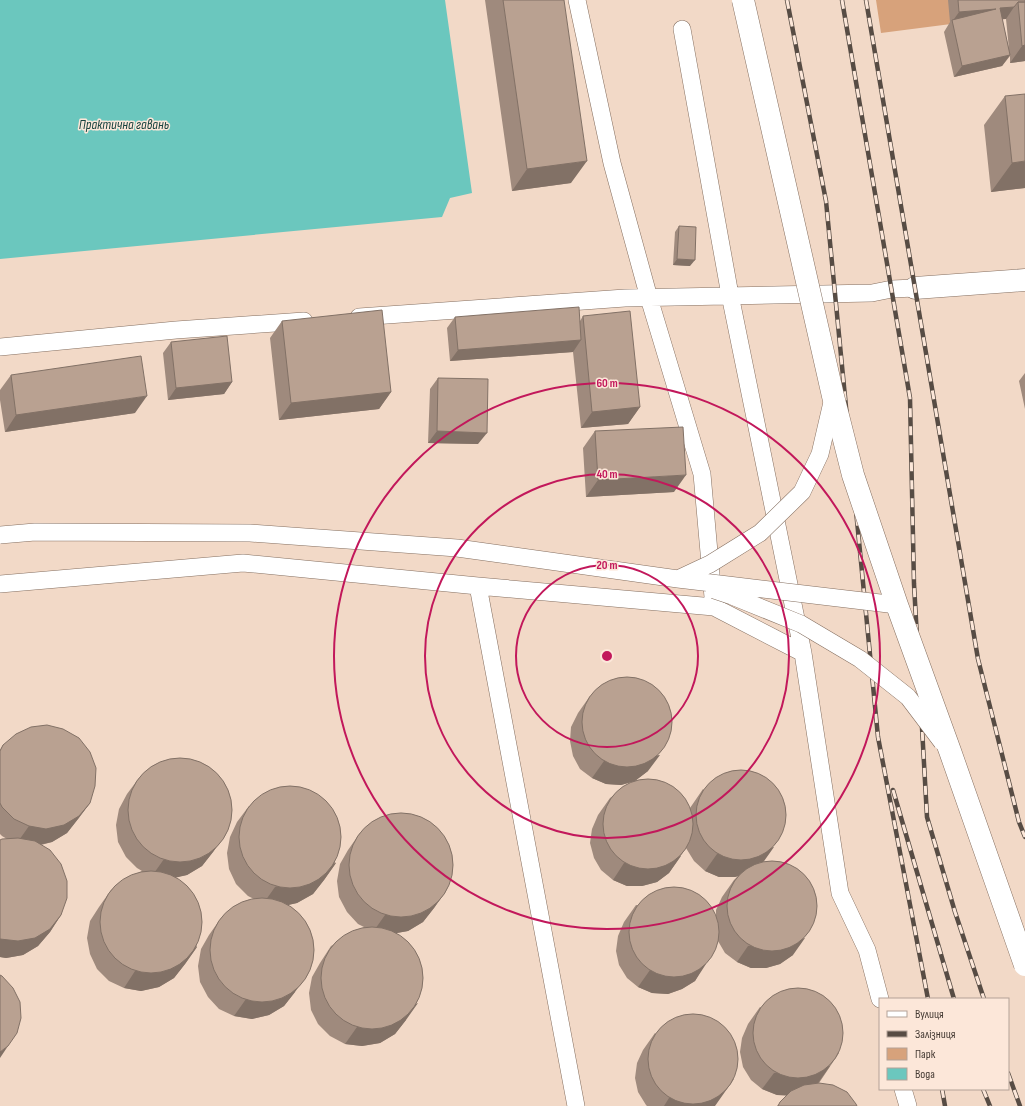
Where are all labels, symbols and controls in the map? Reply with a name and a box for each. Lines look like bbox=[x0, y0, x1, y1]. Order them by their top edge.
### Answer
water label: Практична гавань bbox=[79, 116, 170, 133]
text: 60 m bbox=[596, 376, 618, 391]
text: 40 m bbox=[596, 467, 618, 482]
text: 20 m bbox=[597, 558, 617, 573]
centre of rings bbox=[600, 649, 614, 663]
legend bbox=[879, 998, 1009, 1090]
text: Вулиця bbox=[915, 1007, 944, 1022]
text: Залізниця bbox=[915, 1027, 956, 1042]
text: Парк bbox=[915, 1047, 936, 1062]
text: Вода bbox=[915, 1067, 935, 1082]

